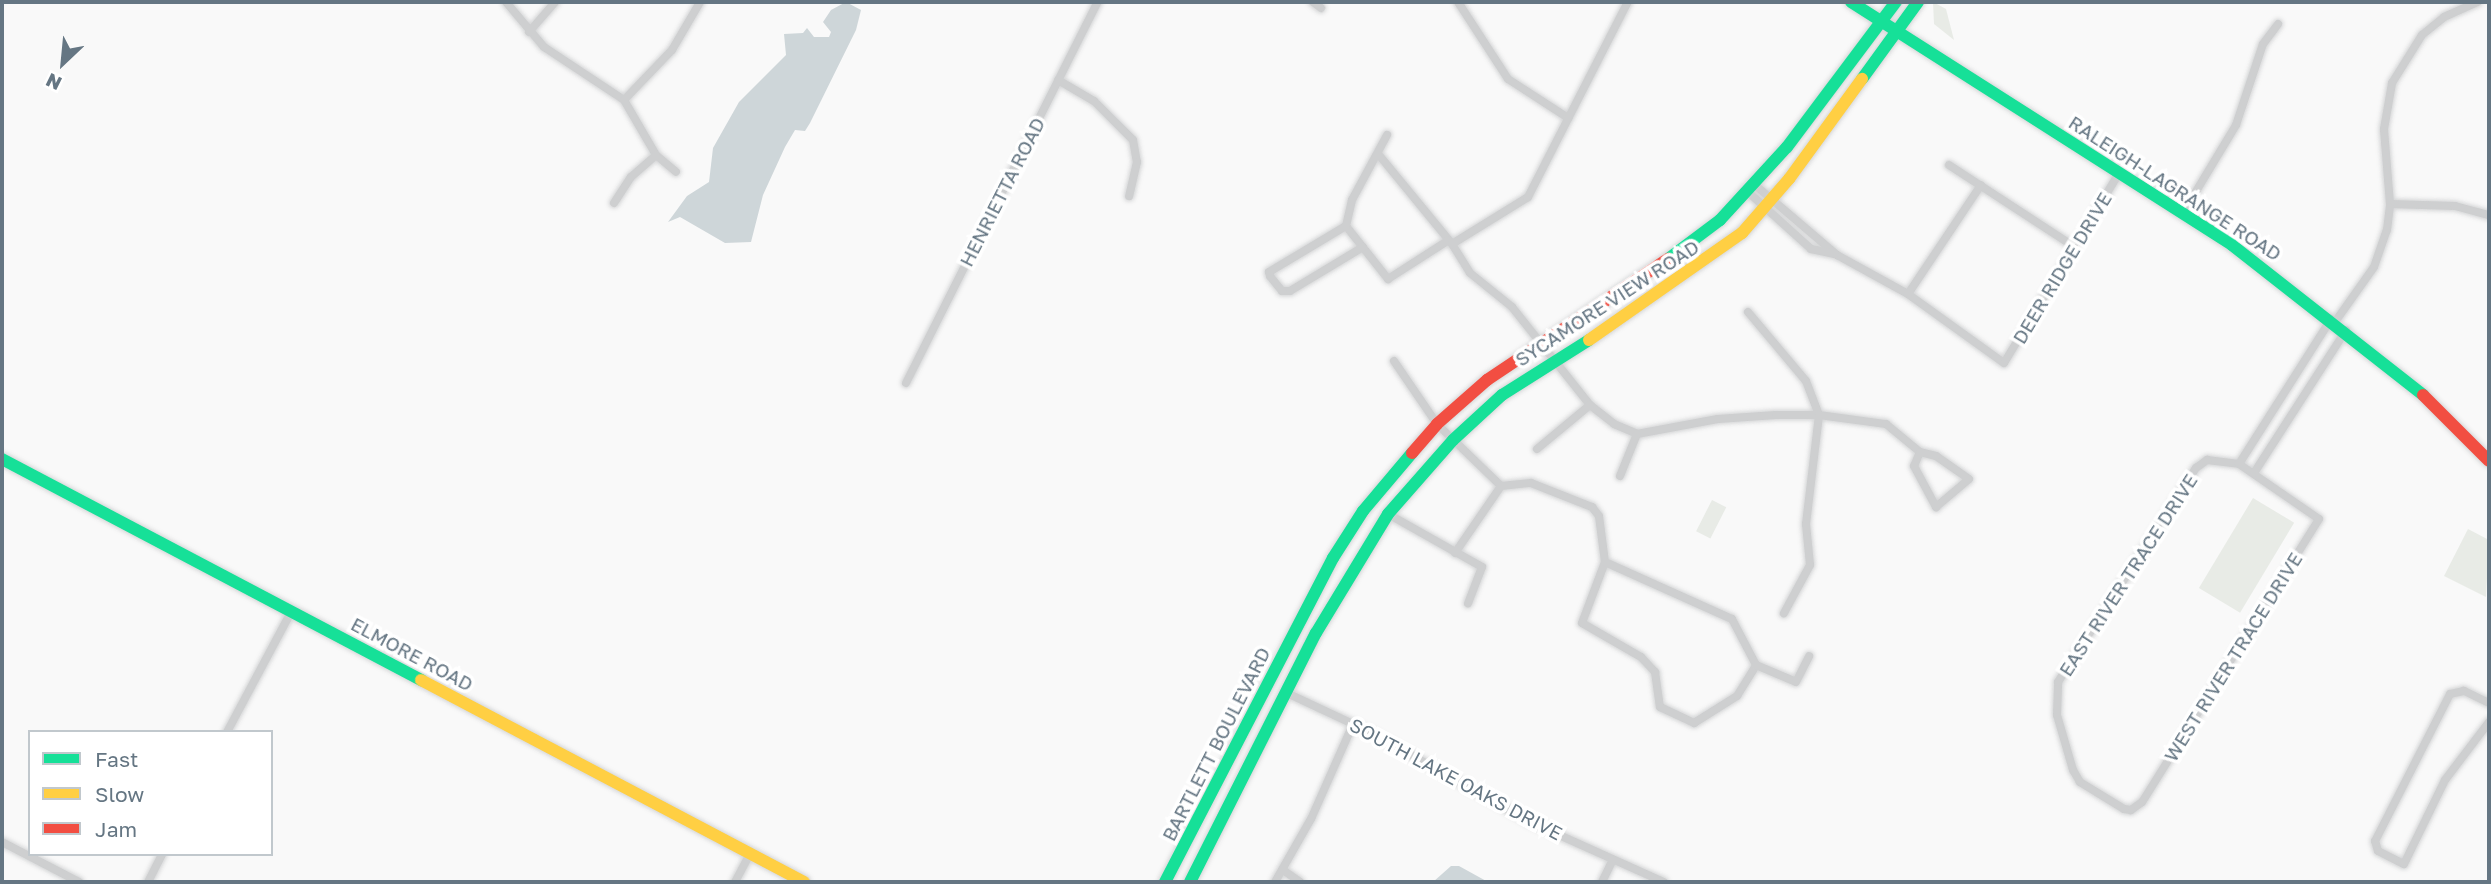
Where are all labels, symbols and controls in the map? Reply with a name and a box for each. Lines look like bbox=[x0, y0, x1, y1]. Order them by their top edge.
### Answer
north arrow bbox=[28, 28, 98, 98]
text: N bbox=[42, 69, 65, 96]
street label: RALEIGH-LAGRANGE ROAD bbox=[2065, 111, 2285, 265]
street label: HENRIETTA ROAD bbox=[955, 114, 1049, 270]
street label: DEER RIDGE DRIVE bbox=[2008, 188, 2116, 348]
street label: SYCAMORE VIEW ROAD bbox=[1511, 235, 1703, 371]
street label: EAST RIVER TRACE DRIVE bbox=[2054, 470, 2202, 680]
street label: WEST RIVER TRACE DRIVE bbox=[2159, 548, 2307, 766]
street label: ELMORE ROAD bbox=[347, 612, 477, 696]
street label: BARTLETT BOULEVARD bbox=[1157, 643, 1275, 845]
street label: SOUTH LAKE OAKS DRIVE bbox=[1346, 713, 1566, 845]
legend bbox=[28, 730, 273, 856]
text: Fast bbox=[95, 746, 138, 772]
text: Slow bbox=[95, 781, 144, 807]
text: Jam bbox=[95, 816, 137, 842]

